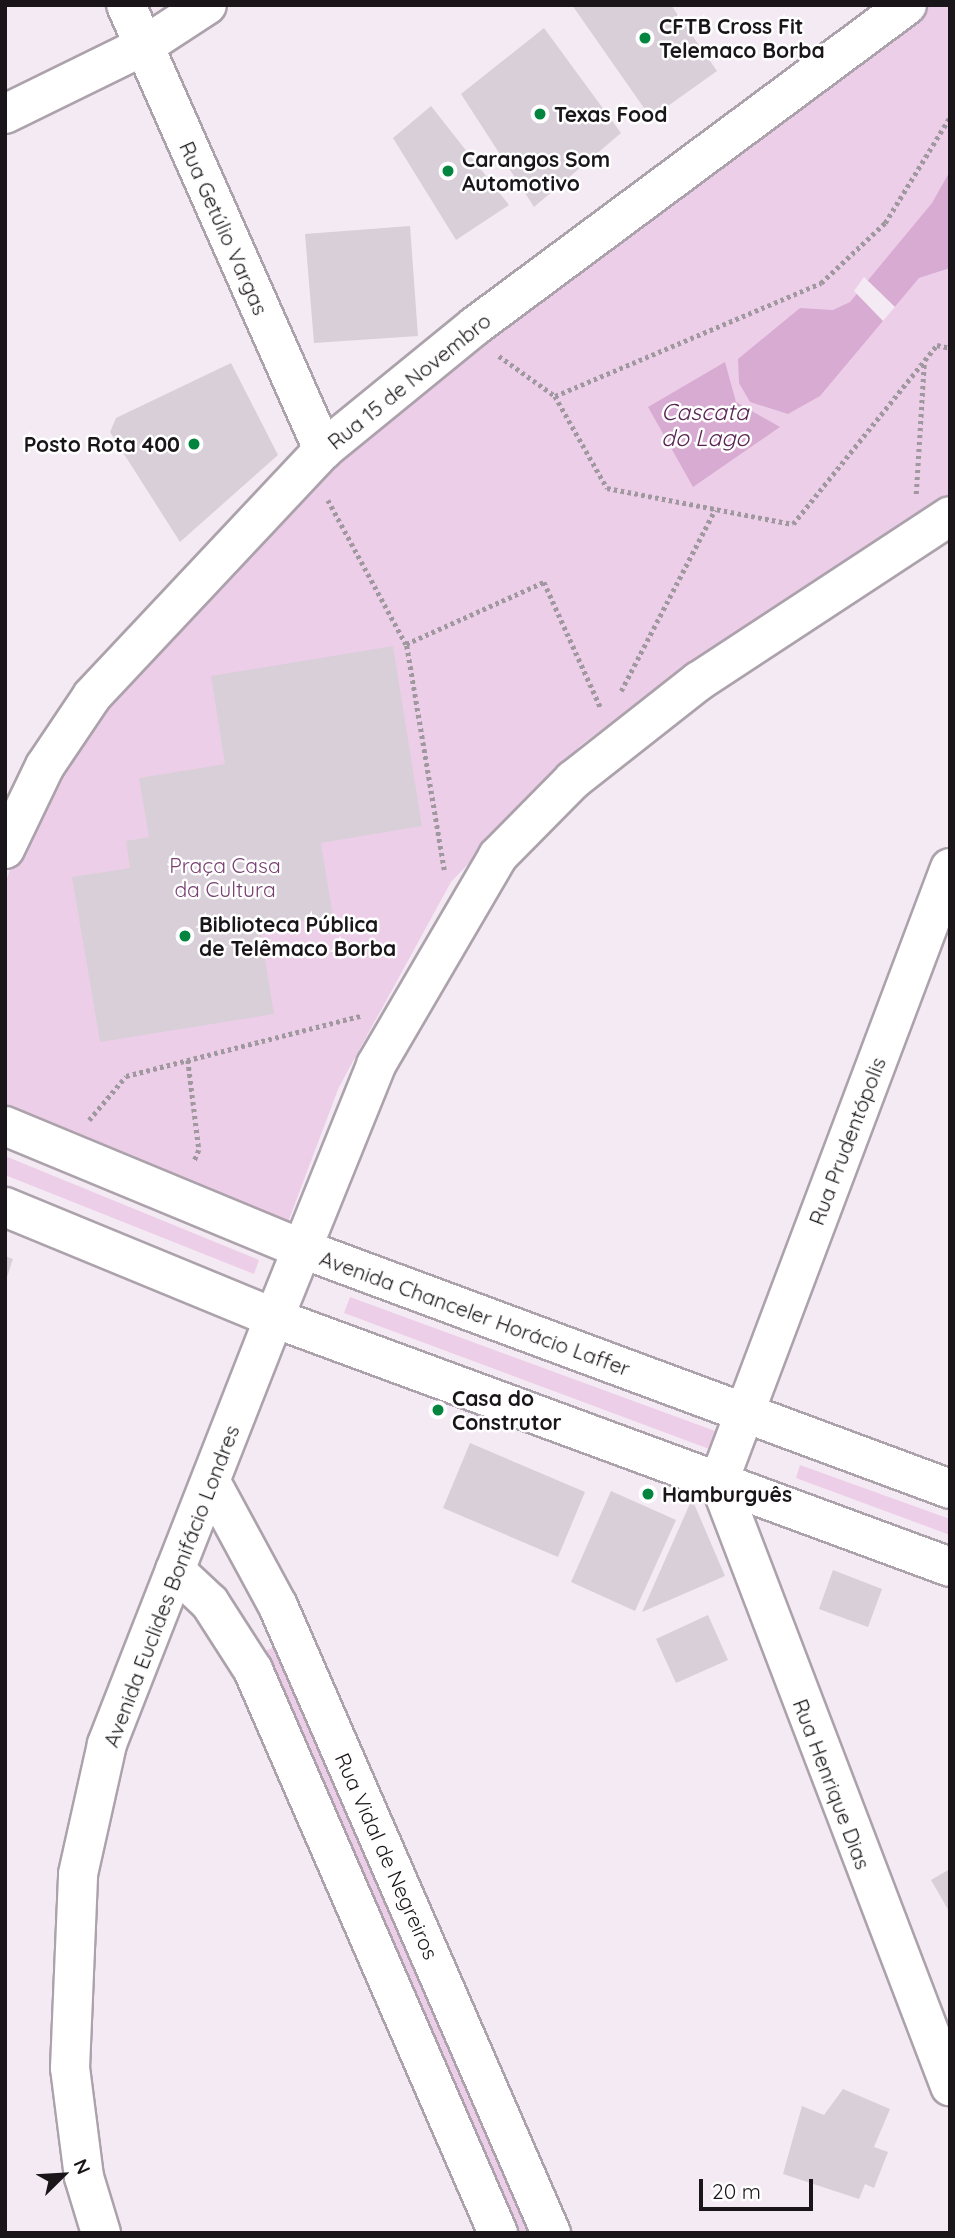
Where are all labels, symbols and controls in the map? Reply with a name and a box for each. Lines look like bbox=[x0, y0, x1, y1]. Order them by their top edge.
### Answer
place label: CFTB Cross Fit Telemaco Borba bbox=[659, 13, 825, 63]
marker: CFTB Cross Fit Telemaco Borba bbox=[637, 30, 653, 46]
place label: Texas Food bbox=[554, 101, 667, 127]
marker: Texas Food bbox=[532, 106, 548, 122]
street label: Rua Getúlio Vargas bbox=[174, 137, 274, 319]
place label: Carangos Som Automotivo bbox=[462, 146, 610, 196]
marker: Carangos Som Automotivo bbox=[440, 163, 456, 179]
street label: Rua 15 de Novembro bbox=[322, 308, 496, 454]
water label: Cascata do Lago bbox=[661, 398, 749, 452]
place label: Posto Rota 400 bbox=[24, 431, 180, 457]
marker: Posto Rota 400 bbox=[186, 436, 202, 452]
park label: Praça Casa da Cultura bbox=[169, 852, 281, 902]
place label: Biblioteca Pública de Telêmaco Borba bbox=[199, 911, 396, 961]
marker: Biblioteca Pública de Telêmaco Borba bbox=[177, 928, 193, 944]
street label: Rua Prudentópolis bbox=[803, 1053, 891, 1229]
street label: Avenida Chanceler Horácio Laffer bbox=[316, 1245, 634, 1381]
place label: Casa do Construtor bbox=[452, 1385, 562, 1435]
marker: Casa do Construtor bbox=[430, 1402, 446, 1418]
street label: Avenida Euclides Bonifácio Londres bbox=[98, 1421, 244, 1751]
place label: Hamburguês bbox=[662, 1481, 792, 1507]
marker: Hamburguês bbox=[640, 1486, 656, 1502]
street label: Rua Henrique Dias bbox=[788, 1695, 876, 1873]
street label: Rua Vidal de Negreiros bbox=[330, 1749, 444, 1963]
north arrow bbox=[28, 2140, 98, 2210]
text: N bbox=[68, 2155, 96, 2178]
scale bar bbox=[703, 2164, 817, 2208]
text: 20 m bbox=[712, 2178, 761, 2204]

